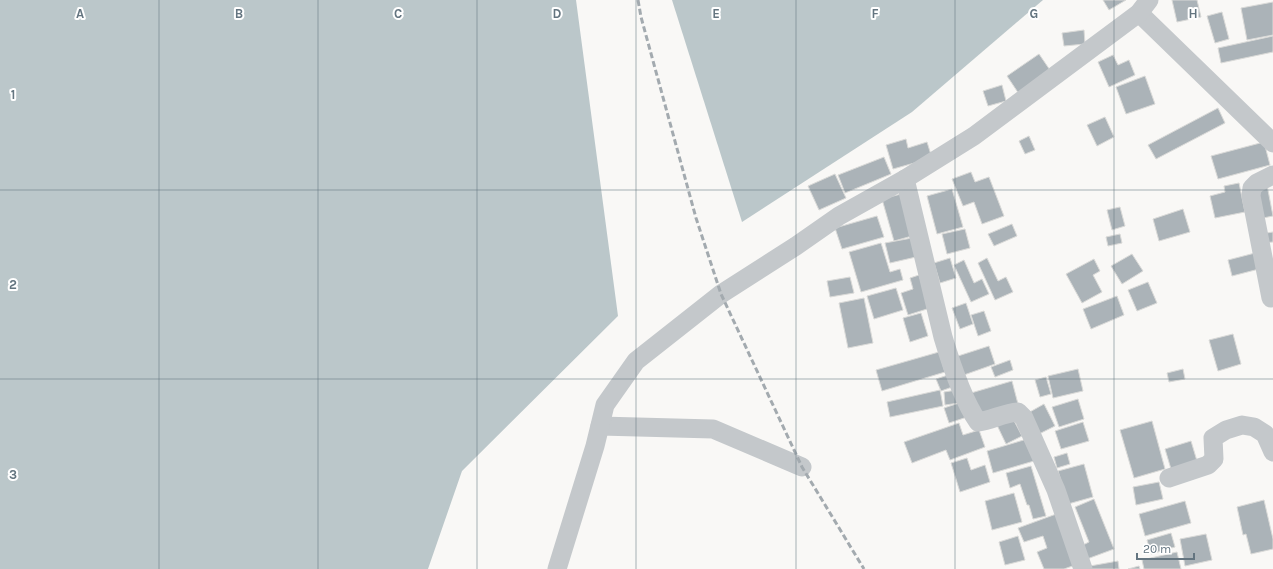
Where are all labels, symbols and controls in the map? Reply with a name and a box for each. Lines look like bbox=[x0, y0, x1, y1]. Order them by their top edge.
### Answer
text: A bbox=[76, 6, 84, 21]
text: B bbox=[235, 6, 243, 21]
text: C bbox=[394, 6, 402, 21]
text: D bbox=[553, 6, 562, 21]
text: E bbox=[712, 6, 720, 21]
text: F bbox=[871, 6, 879, 21]
text: G bbox=[1030, 6, 1038, 21]
text: H bbox=[1188, 6, 1198, 21]
text: 1 bbox=[11, 87, 15, 102]
text: 2 bbox=[9, 277, 17, 292]
text: 3 bbox=[9, 467, 17, 482]
scale bar bbox=[1137, 535, 1194, 561]
text: 20 m bbox=[1143, 542, 1171, 556]

